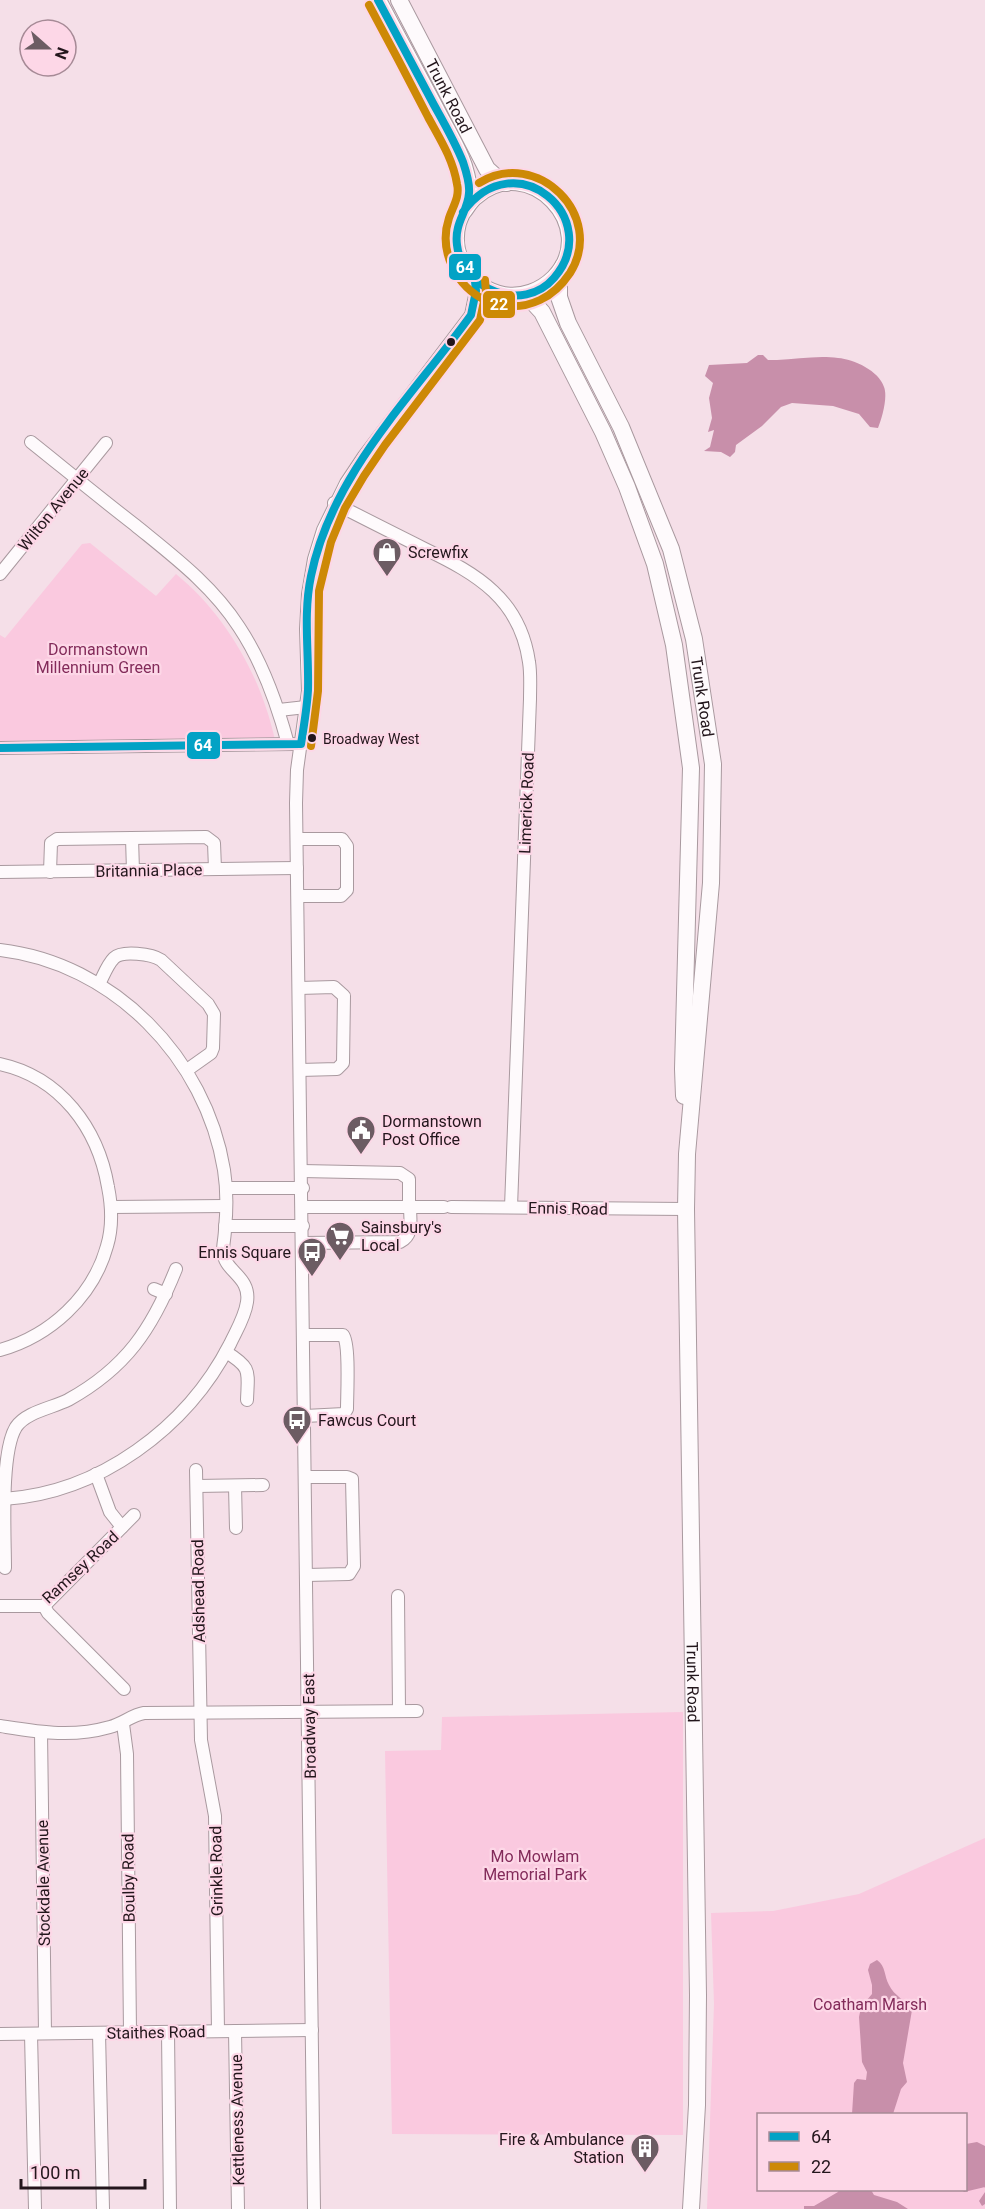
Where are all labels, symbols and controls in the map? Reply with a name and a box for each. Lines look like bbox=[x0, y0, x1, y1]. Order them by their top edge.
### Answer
north arrow bbox=[18, 18, 78, 78]
text: N bbox=[51, 45, 72, 62]
street label: Trunk Road bbox=[421, 56, 476, 136]
line badge: 64 bbox=[448, 253, 482, 281]
text: 64 bbox=[456, 258, 474, 277]
line badge: 22 bbox=[482, 290, 516, 319]
text: 22 bbox=[490, 295, 508, 314]
unlabelled marker bbox=[445, 336, 457, 348]
street label: Wilton Avenue bbox=[14, 464, 93, 555]
shop icon: Screwfix bbox=[371, 536, 403, 578]
place label: Screwfix bbox=[408, 543, 469, 562]
park label: Dormanstown Millennium Green bbox=[36, 640, 160, 677]
street label: Trunk Road bbox=[687, 656, 718, 738]
line badge: 64 bbox=[186, 731, 221, 760]
place label: Broadway West bbox=[323, 731, 420, 747]
marker: Broadway West bbox=[306, 732, 318, 744]
text: 64 bbox=[194, 736, 212, 755]
street label: Limerick Road bbox=[515, 752, 538, 854]
street label: Britannia Place bbox=[95, 860, 203, 881]
place label: Dormanstown Post Office bbox=[382, 1112, 482, 1149]
public building icon: Dormanstown Post Office bbox=[345, 1114, 377, 1156]
street label: Ennis Road bbox=[528, 1198, 608, 1219]
place label: Sainsbury's Local bbox=[361, 1218, 442, 1255]
supermarket icon: Sainsbury's Local bbox=[324, 1220, 356, 1262]
bus stop icon: Ennis Square bbox=[296, 1236, 328, 1278]
place label: Ennis Square bbox=[198, 1243, 291, 1262]
bus stop icon: Fawcus Court bbox=[281, 1404, 313, 1446]
place label: Fawcus Court bbox=[318, 1411, 416, 1430]
street label: Ramsey Road bbox=[38, 1527, 122, 1608]
street label: Adshead Road bbox=[188, 1539, 209, 1643]
street label: Trunk Road bbox=[683, 1641, 703, 1723]
street label: Broadway East bbox=[299, 1673, 320, 1779]
street label: Stockdale Avenue bbox=[33, 1820, 54, 1946]
street label: Grinkle Road bbox=[206, 1826, 227, 1916]
street label: Boulby Road bbox=[118, 1833, 139, 1923]
park label: Mo Mowlam Memorial Park bbox=[483, 1847, 588, 1884]
park label: Coatham Marsh bbox=[813, 1995, 927, 2014]
street label: Staithes Road bbox=[106, 2022, 206, 2043]
street label: Kettleness Avenue bbox=[227, 2054, 248, 2186]
legend bbox=[757, 2113, 967, 2191]
text: 64 bbox=[811, 2126, 831, 2147]
place label: Fire & Ambulance Station bbox=[499, 2130, 624, 2167]
building icon: Fire & Ambulance Station bbox=[629, 2132, 661, 2174]
scale bar bbox=[21, 2152, 146, 2190]
text: 22 bbox=[811, 2156, 831, 2177]
text: 100 m bbox=[30, 2162, 81, 2183]

